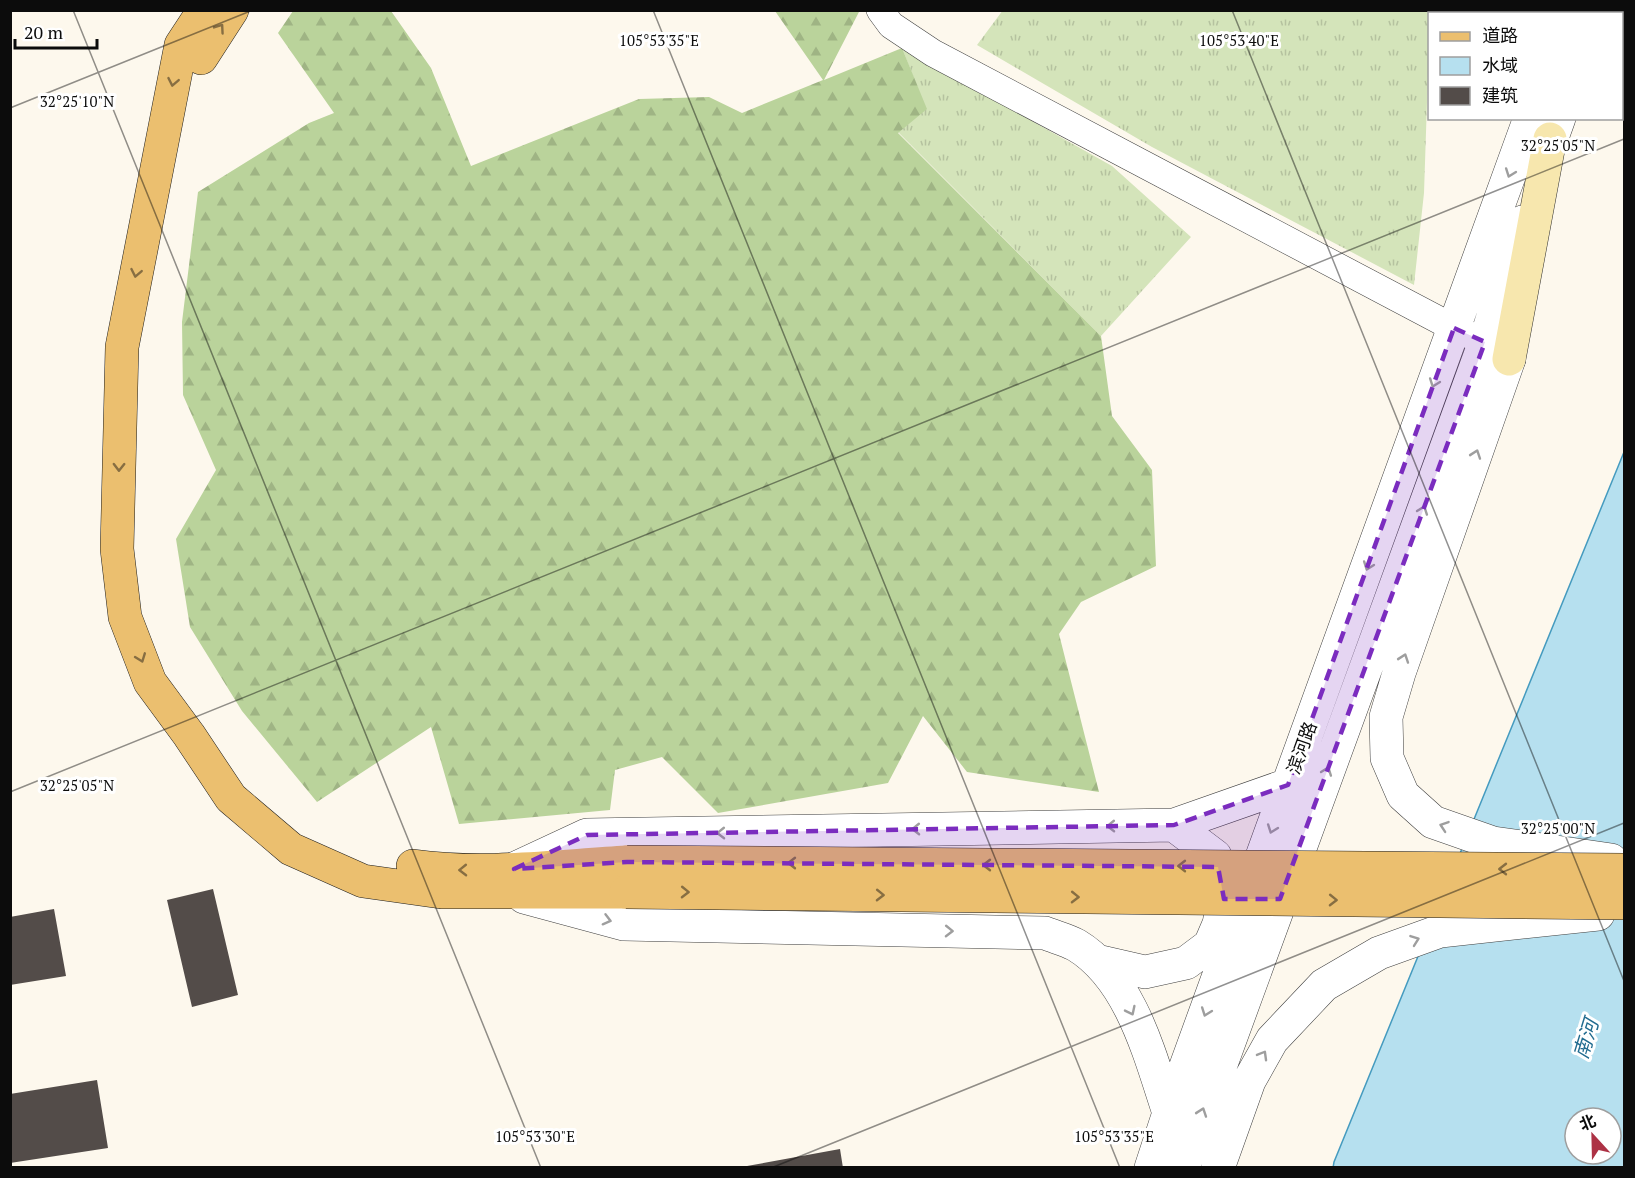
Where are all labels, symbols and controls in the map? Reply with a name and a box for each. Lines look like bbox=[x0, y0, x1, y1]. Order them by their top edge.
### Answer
scale bar bbox=[15, 12, 98, 50]
legend bbox=[1428, 12, 1623, 120]
text: 20 m bbox=[24, 20, 64, 44]
one-way arrow bbox=[213, 23, 224, 34]
text: 道路 bbox=[1482, 23, 1518, 47]
text: 105°53'35"E bbox=[619, 30, 699, 50]
text: 105°53'40"E bbox=[1199, 30, 1279, 50]
text: 水域 bbox=[1482, 53, 1518, 77]
one-way arrow bbox=[167, 77, 180, 87]
text: 建筑 bbox=[1482, 83, 1518, 107]
text: 32°25'10"N bbox=[40, 91, 114, 111]
text: 32°25'05"N bbox=[1521, 135, 1595, 155]
one-way arrow bbox=[1505, 168, 1518, 178]
one-way arrow bbox=[130, 268, 143, 278]
one-way arrow bbox=[1429, 377, 1441, 388]
one-way arrow bbox=[1468, 449, 1481, 460]
one-way arrow bbox=[113, 462, 125, 471]
one-way arrow bbox=[1416, 505, 1429, 515]
one-way arrow bbox=[1362, 561, 1375, 571]
one-way arrow bbox=[134, 652, 146, 663]
one-way arrow bbox=[1397, 653, 1410, 664]
street label: 滨河路 bbox=[1281, 718, 1322, 777]
one-way arrow bbox=[1320, 767, 1333, 777]
text: 32°25'05"N bbox=[40, 775, 114, 795]
text: 32°25'00"N bbox=[1521, 818, 1595, 838]
one-way arrow bbox=[1106, 820, 1115, 832]
one-way arrow bbox=[1439, 821, 1450, 833]
one-way arrow bbox=[911, 823, 920, 836]
one-way arrow bbox=[1267, 823, 1280, 834]
one-way arrow bbox=[716, 827, 725, 839]
one-way arrow bbox=[788, 857, 797, 869]
one-way arrow bbox=[983, 859, 992, 871]
one-way arrow bbox=[1178, 860, 1187, 872]
one-way arrow bbox=[459, 863, 468, 876]
one-way arrow bbox=[1499, 863, 1508, 875]
one-way arrow bbox=[680, 886, 689, 899]
one-way arrow bbox=[875, 889, 884, 901]
one-way arrow bbox=[1070, 891, 1079, 903]
one-way arrow bbox=[1328, 894, 1337, 906]
one-way arrow bbox=[602, 912, 612, 925]
one-way arrow bbox=[944, 925, 953, 937]
one-way arrow bbox=[1409, 935, 1420, 947]
one-way arrow bbox=[1123, 1004, 1135, 1015]
one-way arrow bbox=[1200, 1006, 1213, 1017]
water label: 南河 bbox=[1567, 1012, 1605, 1062]
one-way arrow bbox=[1256, 1051, 1268, 1061]
north arrow bbox=[1563, 1106, 1623, 1166]
one-way arrow bbox=[1195, 1107, 1208, 1118]
text: 北 bbox=[1576, 1109, 1599, 1135]
text: 105°53'30"E bbox=[495, 1126, 575, 1146]
text: 105°53'35"E bbox=[1074, 1126, 1154, 1146]

